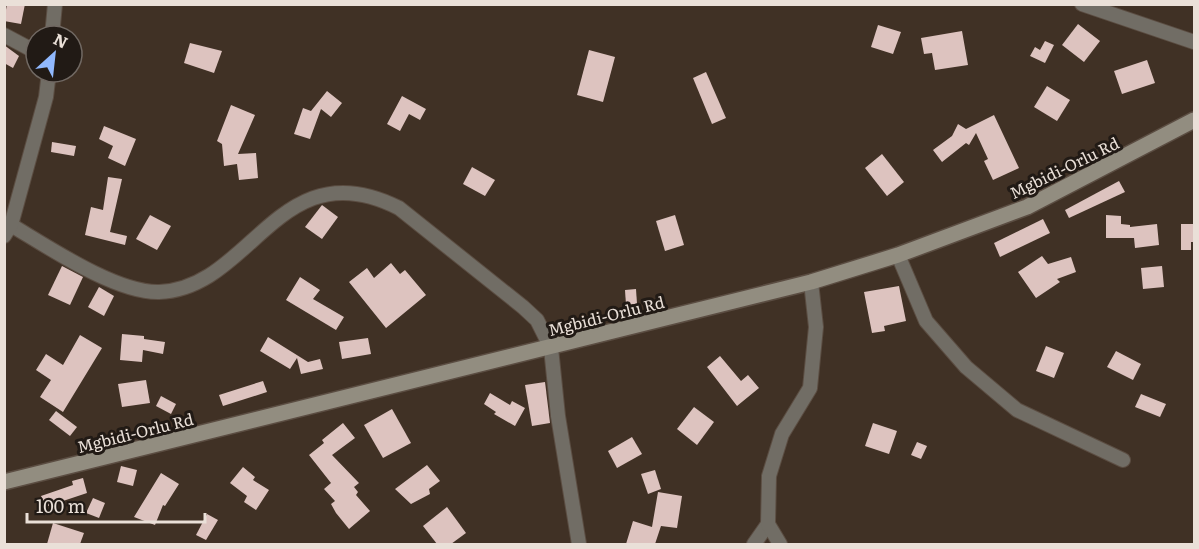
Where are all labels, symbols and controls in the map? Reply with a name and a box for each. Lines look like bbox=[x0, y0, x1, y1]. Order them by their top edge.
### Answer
north arrow bbox=[24, 24, 84, 84]
text: N bbox=[50, 26, 73, 53]
street label: Mgbidi-Orlu Rd bbox=[1005, 130, 1123, 204]
street label: Mgbidi-Orlu Rd bbox=[545, 289, 667, 341]
street label: Mgbidi-Orlu Rd bbox=[74, 406, 196, 458]
scale bar bbox=[27, 486, 206, 524]
text: 100 m bbox=[36, 492, 85, 519]

